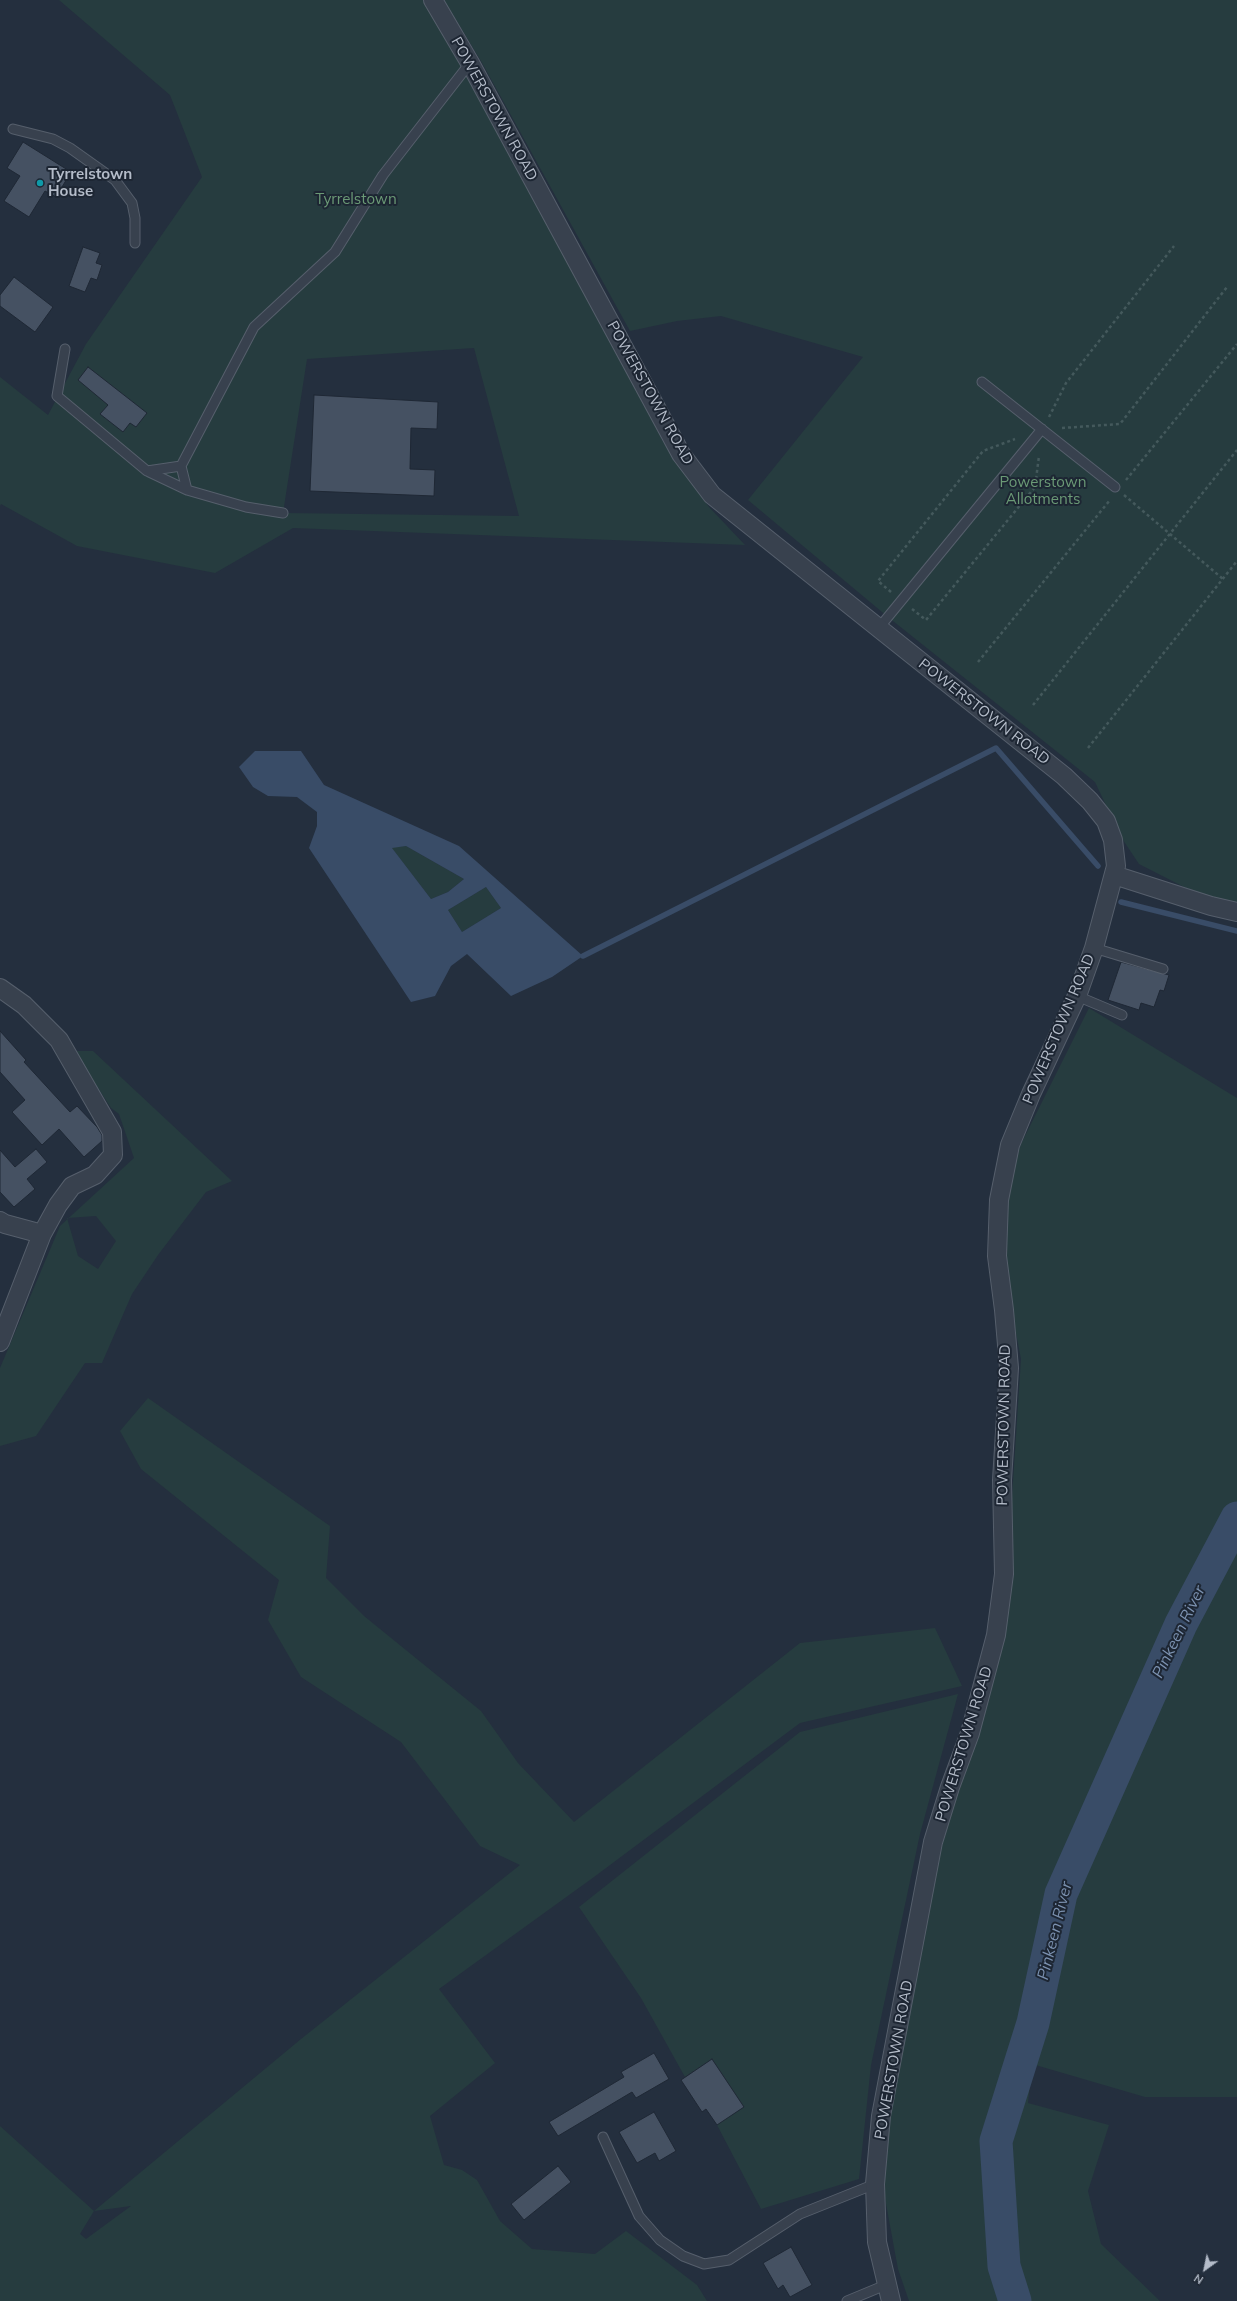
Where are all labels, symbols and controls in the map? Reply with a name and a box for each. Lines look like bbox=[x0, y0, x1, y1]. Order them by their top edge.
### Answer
street label: POWERSTOWN ROAD bbox=[447, 34, 541, 184]
place label: Tyrrelstown House bbox=[48, 165, 132, 200]
marker: Tyrrelstown House bbox=[35, 178, 45, 188]
park label: Tyrrelstown bbox=[315, 190, 397, 208]
street label: POWERSTOWN ROAD bbox=[603, 318, 697, 468]
park label: Powerstown Allotments bbox=[999, 473, 1087, 508]
street label: POWERSTOWN ROAD bbox=[915, 655, 1053, 769]
street label: POWERSTOWN ROAD bbox=[1019, 951, 1099, 1107]
street label: POWERSTOWN ROAD bbox=[994, 1344, 1014, 1506]
water label: Pinkeen River bbox=[1148, 1583, 1210, 1681]
street label: POWERSTOWN ROAD bbox=[932, 1664, 996, 1824]
water label: Pinkeen River bbox=[1034, 1880, 1076, 1982]
street label: POWERSTOWN ROAD bbox=[871, 1979, 917, 2141]
north arrow bbox=[1185, 2249, 1225, 2289]
text: N bbox=[1191, 2271, 1206, 2287]

